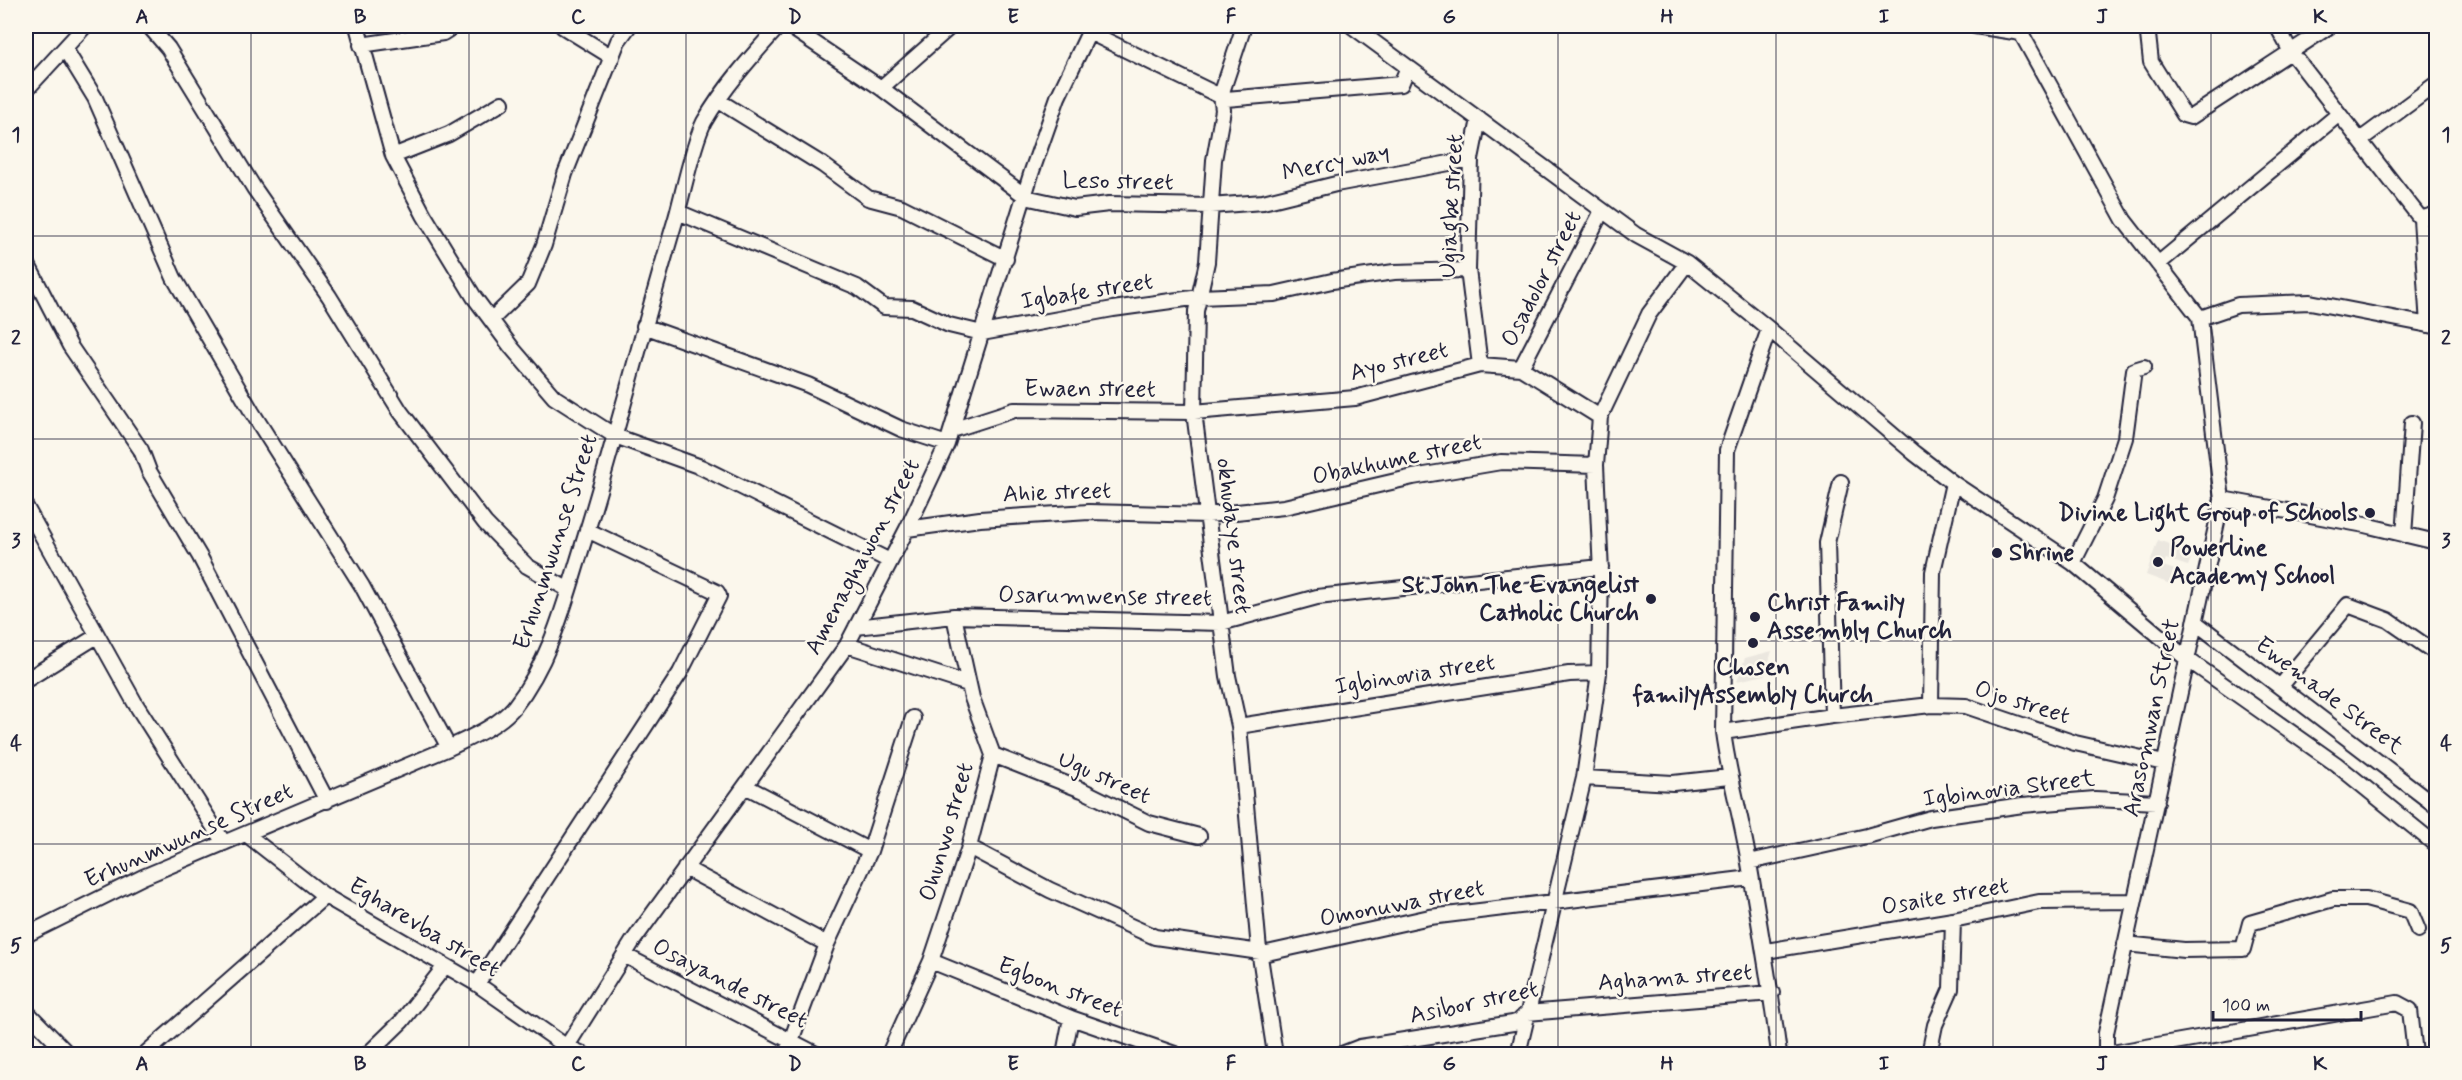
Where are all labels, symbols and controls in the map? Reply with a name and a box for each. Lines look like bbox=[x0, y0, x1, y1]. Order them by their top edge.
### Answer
text: A bbox=[135, 4, 149, 31]
text: B bbox=[354, 4, 367, 31]
text: C bbox=[571, 4, 586, 31]
text: D bbox=[788, 4, 802, 31]
text: E bbox=[1007, 4, 1019, 31]
text: F bbox=[1226, 4, 1237, 31]
text: G bbox=[1442, 4, 1456, 31]
text: H bbox=[1660, 4, 1674, 31]
text: I bbox=[1879, 4, 1889, 31]
text: J bbox=[2096, 4, 2108, 31]
text: K bbox=[2313, 4, 2328, 31]
text: 1 bbox=[12, 122, 20, 149]
text: 1 bbox=[2442, 122, 2450, 149]
street label: Ugiagbe street bbox=[1433, 133, 1474, 279]
street label: Mercy way bbox=[1279, 136, 1393, 190]
street label: Leso street bbox=[1062, 166, 1174, 198]
street label: Osadolor street bbox=[1494, 206, 1590, 352]
street label: Igbafe street bbox=[1019, 266, 1155, 318]
text: 2 bbox=[11, 325, 21, 352]
text: 2 bbox=[2441, 325, 2451, 352]
street label: Ayo street bbox=[1347, 335, 1451, 389]
street label: Ewaen street bbox=[1024, 374, 1156, 405]
street label: Obakhume street bbox=[1309, 427, 1485, 493]
street label: Erhunmwunse Street bbox=[506, 430, 606, 654]
street label: Amenaghawon street bbox=[798, 454, 930, 661]
street label: okhudaye street bbox=[1208, 456, 1258, 616]
street label: Ahie street bbox=[1002, 476, 1112, 510]
place label: Divine Light Group of Schools bbox=[2058, 498, 2358, 532]
marker: Divine Light Group of Schools bbox=[2363, 506, 2377, 520]
text: 3 bbox=[11, 528, 21, 555]
text: 3 bbox=[2441, 528, 2451, 555]
place label: Powerline Academy School bbox=[2170, 533, 2335, 592]
place label: Shrine bbox=[2009, 538, 2075, 569]
marker: Shrine bbox=[1990, 546, 2004, 560]
marker: Powerline Academy School bbox=[2151, 555, 2165, 569]
place label: St John The Evangelist Catholic Church bbox=[1402, 570, 1639, 629]
street label: Osarumwense street bbox=[998, 580, 1212, 614]
place label: Christ Family Assembly Church bbox=[1767, 588, 1952, 647]
marker: St John The Evangelist Catholic Church bbox=[1644, 592, 1658, 606]
marker: Christ Family Assembly Church bbox=[1748, 610, 1762, 624]
street label: Arasomwan Street bbox=[2116, 616, 2188, 820]
street label: Ewemade Street bbox=[2248, 630, 2410, 762]
marker: Chosen familyAssembly Church bbox=[1746, 636, 1760, 650]
street label: Igbinovia street bbox=[1333, 647, 1497, 703]
place label: Chosen familyAssembly Church bbox=[1632, 652, 1873, 711]
street label: Ojo street bbox=[1971, 674, 2073, 732]
text: 4 bbox=[10, 731, 22, 758]
text: 4 bbox=[2440, 731, 2452, 758]
street label: Ugu street bbox=[1053, 744, 1155, 812]
street label: Ohunwo street bbox=[912, 759, 982, 905]
street label: Igbinovia Street bbox=[1921, 763, 2097, 815]
street label: Erhunmwunse Street bbox=[80, 776, 298, 896]
street label: Egharevba street bbox=[343, 871, 505, 985]
street label: Osaite street bbox=[1879, 871, 2011, 923]
street label: Omonuwa street bbox=[1317, 873, 1487, 935]
street label: Osayande street bbox=[647, 931, 813, 1037]
text: 5 bbox=[10, 933, 22, 960]
text: 5 bbox=[2440, 933, 2452, 960]
street label: Egbon street bbox=[993, 950, 1127, 1026]
street label: Aghama street bbox=[1597, 957, 1753, 999]
street label: Asibor street bbox=[1407, 974, 1541, 1032]
scale bar bbox=[2213, 984, 2362, 1022]
text: 100 m bbox=[2222, 994, 2270, 1018]
text: A bbox=[135, 1051, 149, 1078]
text: B bbox=[354, 1051, 367, 1078]
text: C bbox=[571, 1051, 586, 1078]
text: D bbox=[788, 1051, 802, 1078]
text: E bbox=[1007, 1051, 1019, 1078]
text: F bbox=[1226, 1051, 1237, 1078]
text: G bbox=[1442, 1051, 1456, 1078]
text: H bbox=[1660, 1051, 1674, 1078]
text: I bbox=[1879, 1051, 1889, 1078]
text: J bbox=[2096, 1051, 2108, 1078]
text: K bbox=[2313, 1051, 2328, 1078]

